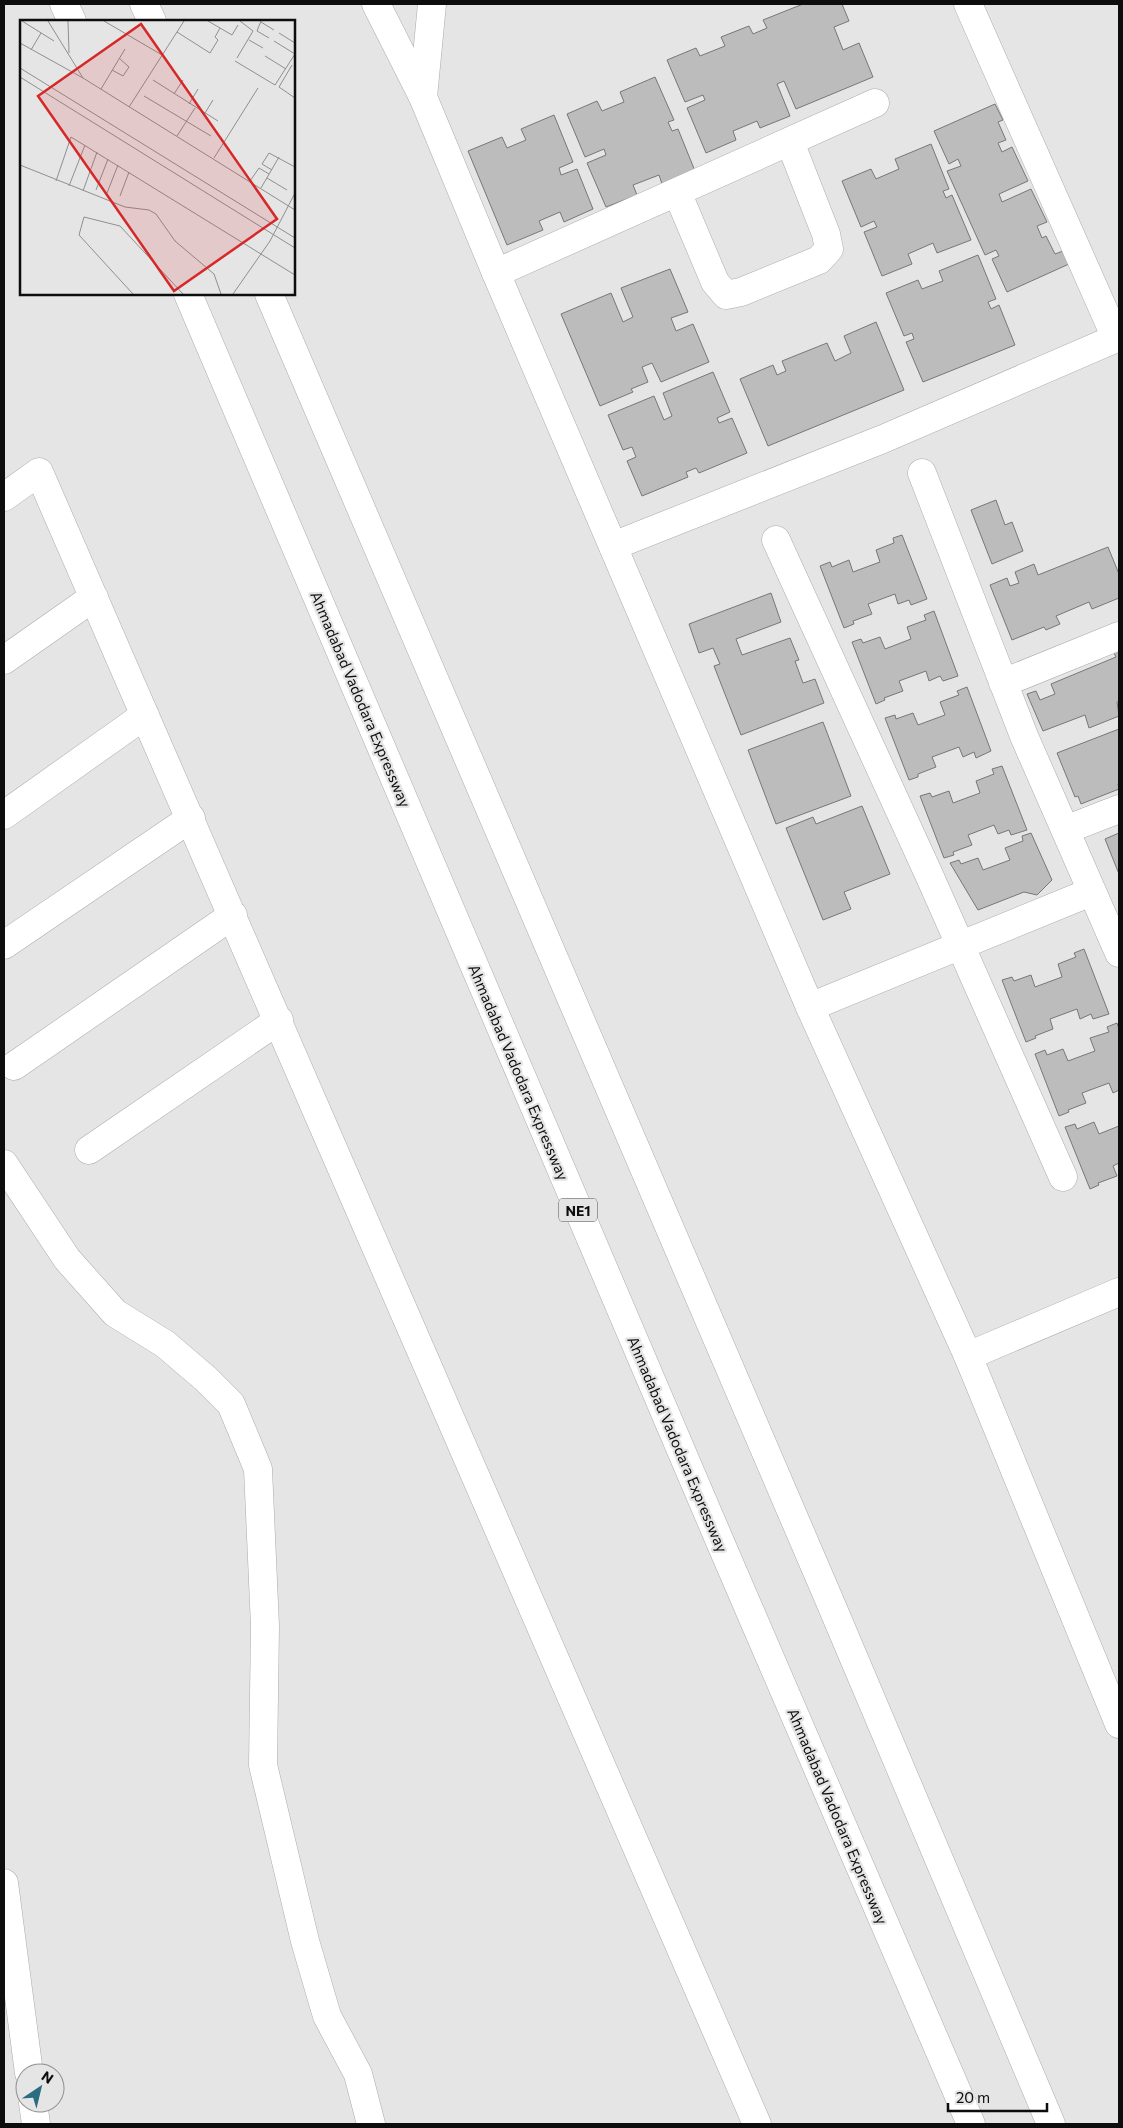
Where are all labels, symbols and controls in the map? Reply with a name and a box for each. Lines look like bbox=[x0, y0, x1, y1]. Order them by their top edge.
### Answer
inset map bbox=[20, 20, 295, 295]
street label: Ahmadabad Vadodara Expressway bbox=[307, 588, 415, 810]
street label: Ahmadabad Vadodara Expressway bbox=[465, 961, 573, 1183]
road number: NE1 bbox=[559, 1198, 597, 1222]
street label: Ahmadabad Vadodara Expressway bbox=[624, 1333, 732, 1555]
street label: Ahmadabad Vadodara Expressway bbox=[784, 1705, 892, 1927]
north arrow bbox=[15, 2063, 65, 2113]
text: N bbox=[39, 2067, 57, 2087]
scale bar bbox=[948, 2080, 1047, 2112]
text: 20 m bbox=[956, 2088, 990, 2106]

